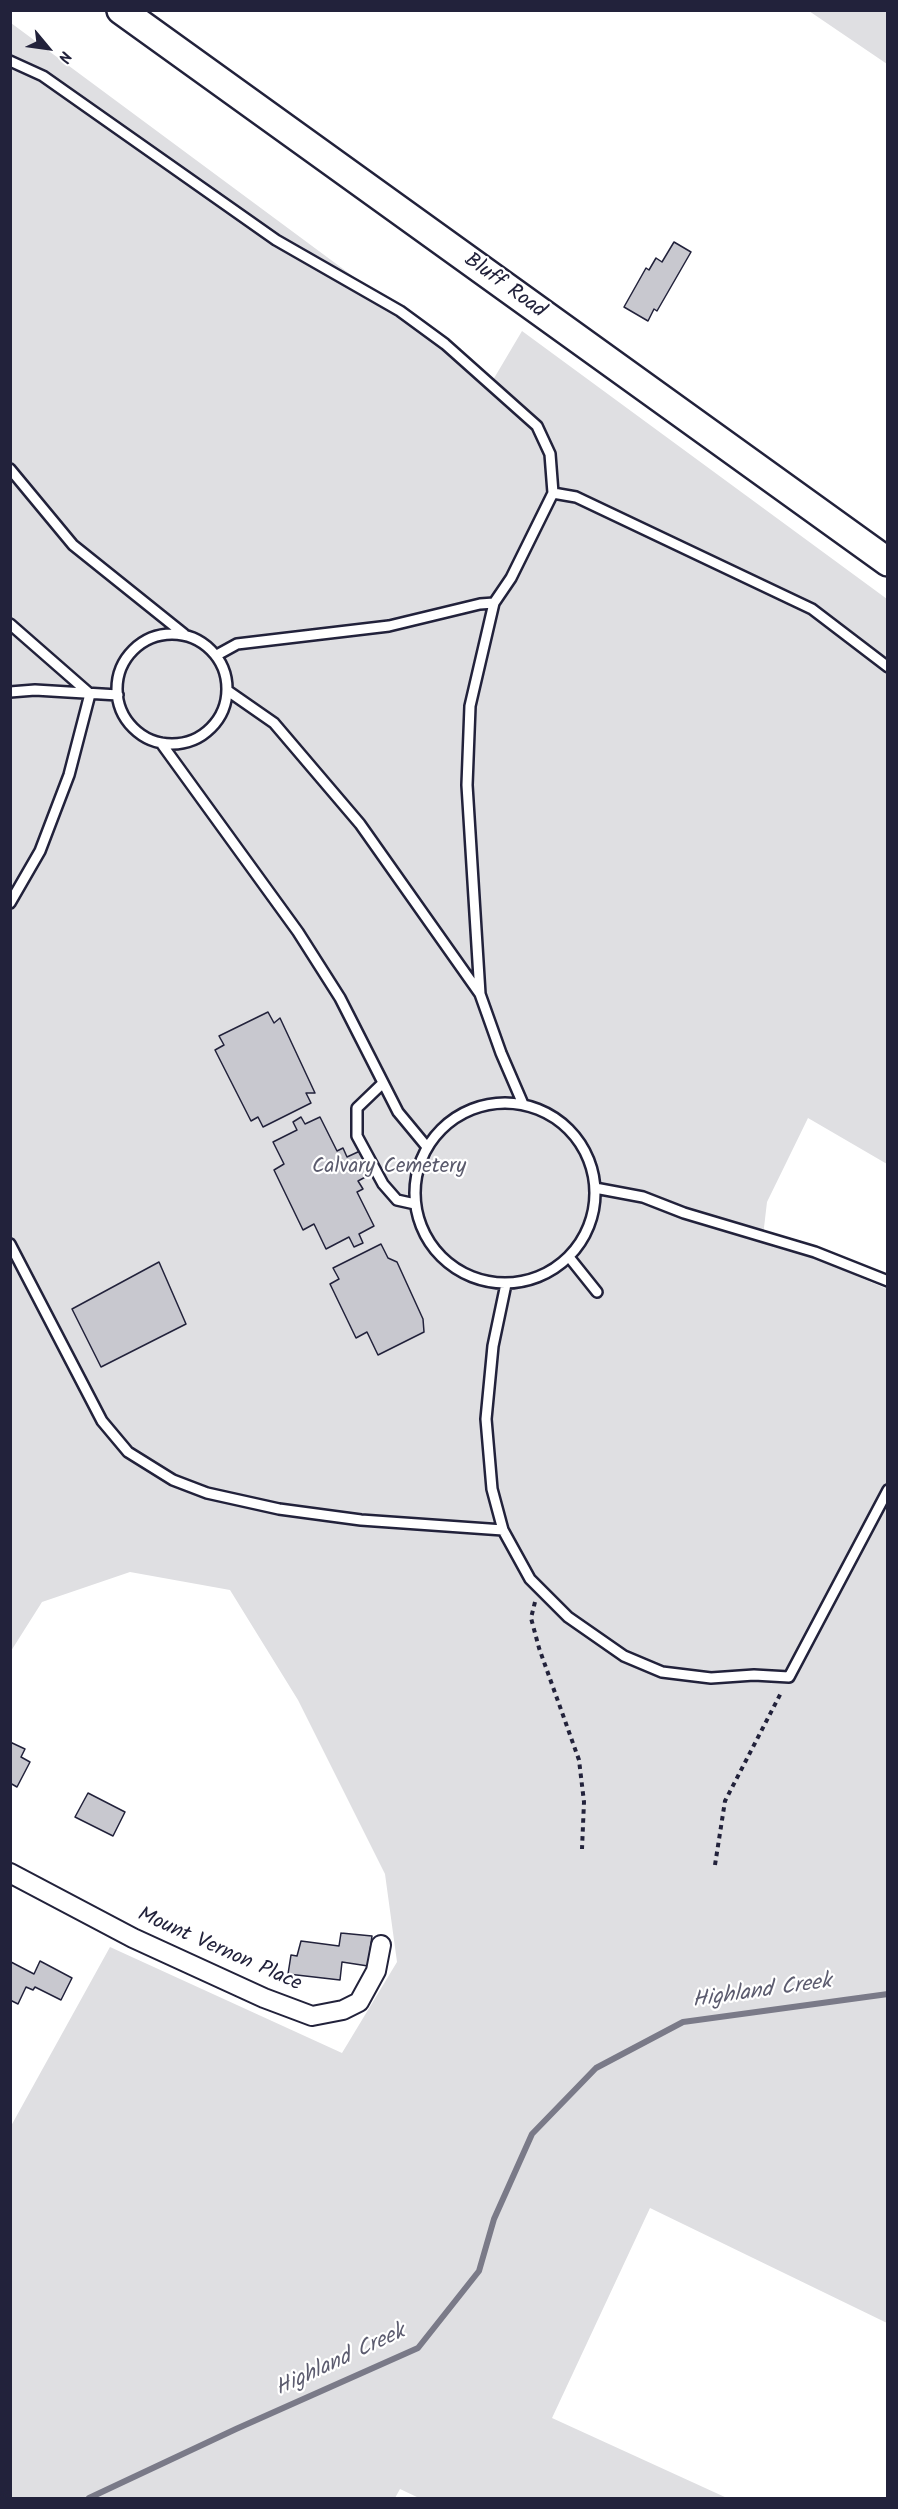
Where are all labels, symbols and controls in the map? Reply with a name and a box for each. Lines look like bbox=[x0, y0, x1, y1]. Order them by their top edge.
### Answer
north arrow bbox=[18, 18, 78, 78]
text: N bbox=[51, 46, 78, 67]
street label: Bluff Road bbox=[458, 249, 550, 325]
park label: Calvary Cemetery bbox=[312, 1155, 466, 1181]
street label: Mount Vernon Place bbox=[133, 1903, 305, 1999]
water label: Highland Creek bbox=[691, 1970, 833, 2016]
water label: Highland Creek bbox=[272, 2320, 410, 2404]

